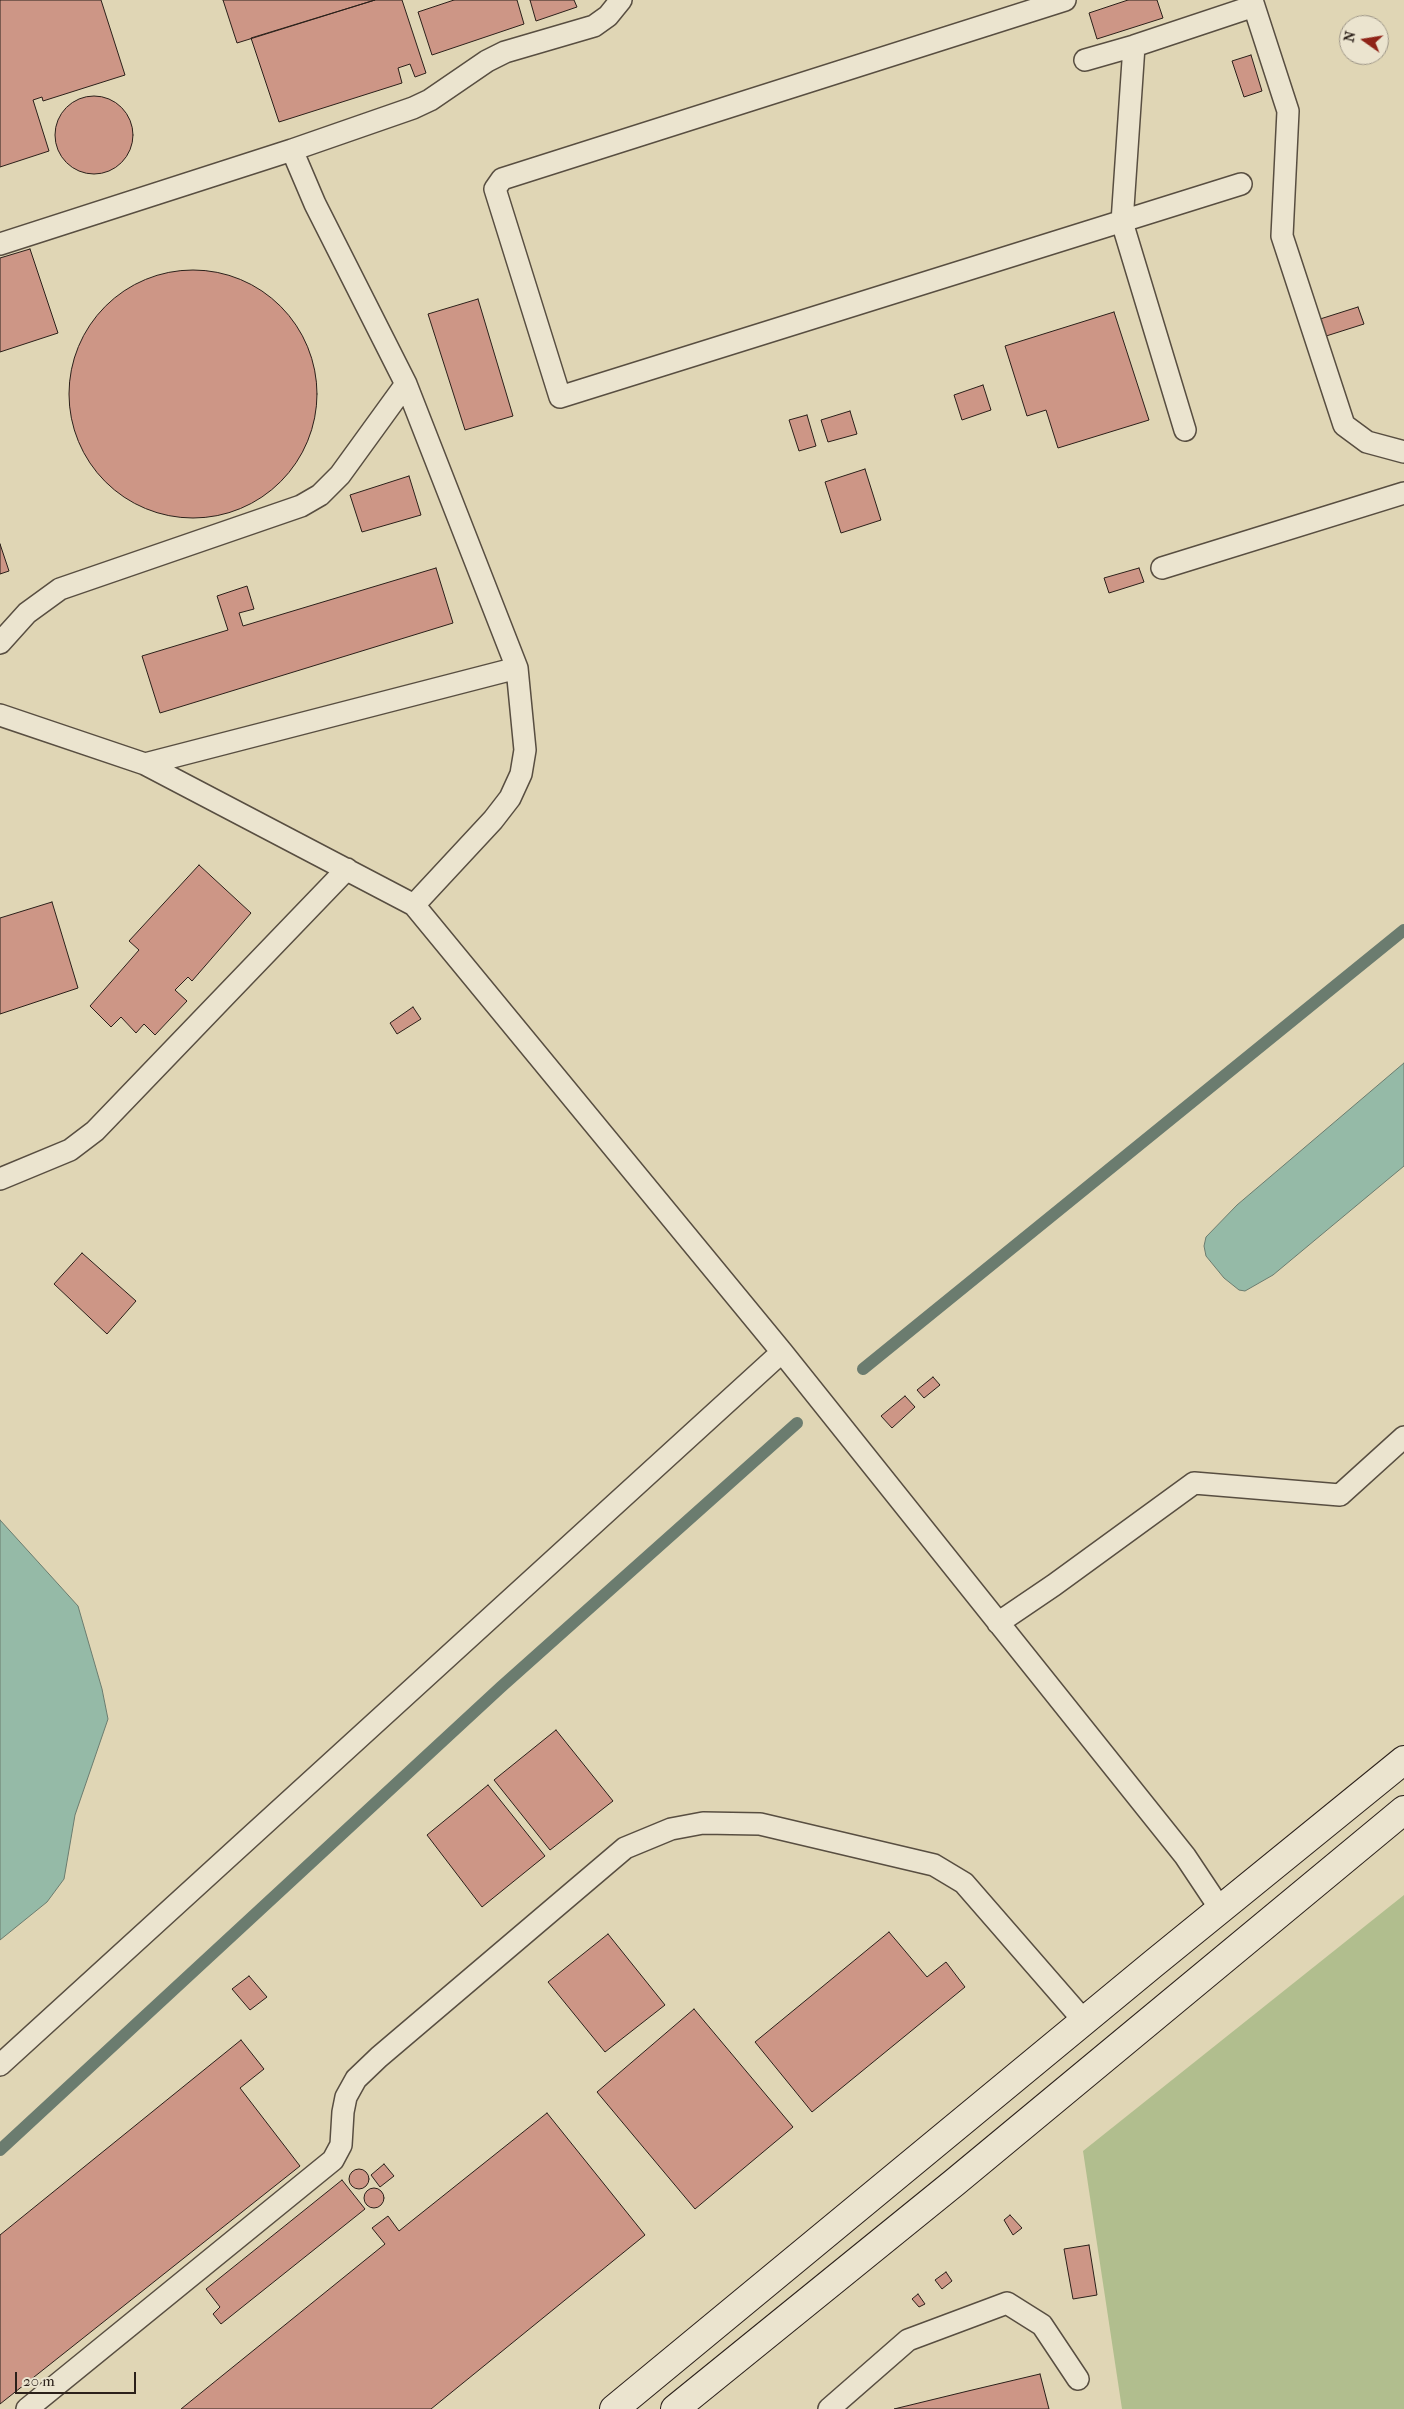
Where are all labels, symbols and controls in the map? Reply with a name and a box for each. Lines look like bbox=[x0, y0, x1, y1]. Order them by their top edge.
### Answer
north arrow bbox=[1339, 15, 1389, 65]
text: N bbox=[1340, 30, 1359, 44]
scale bar bbox=[18, 2362, 139, 2394]
text: 20 m bbox=[23, 2372, 55, 2390]

